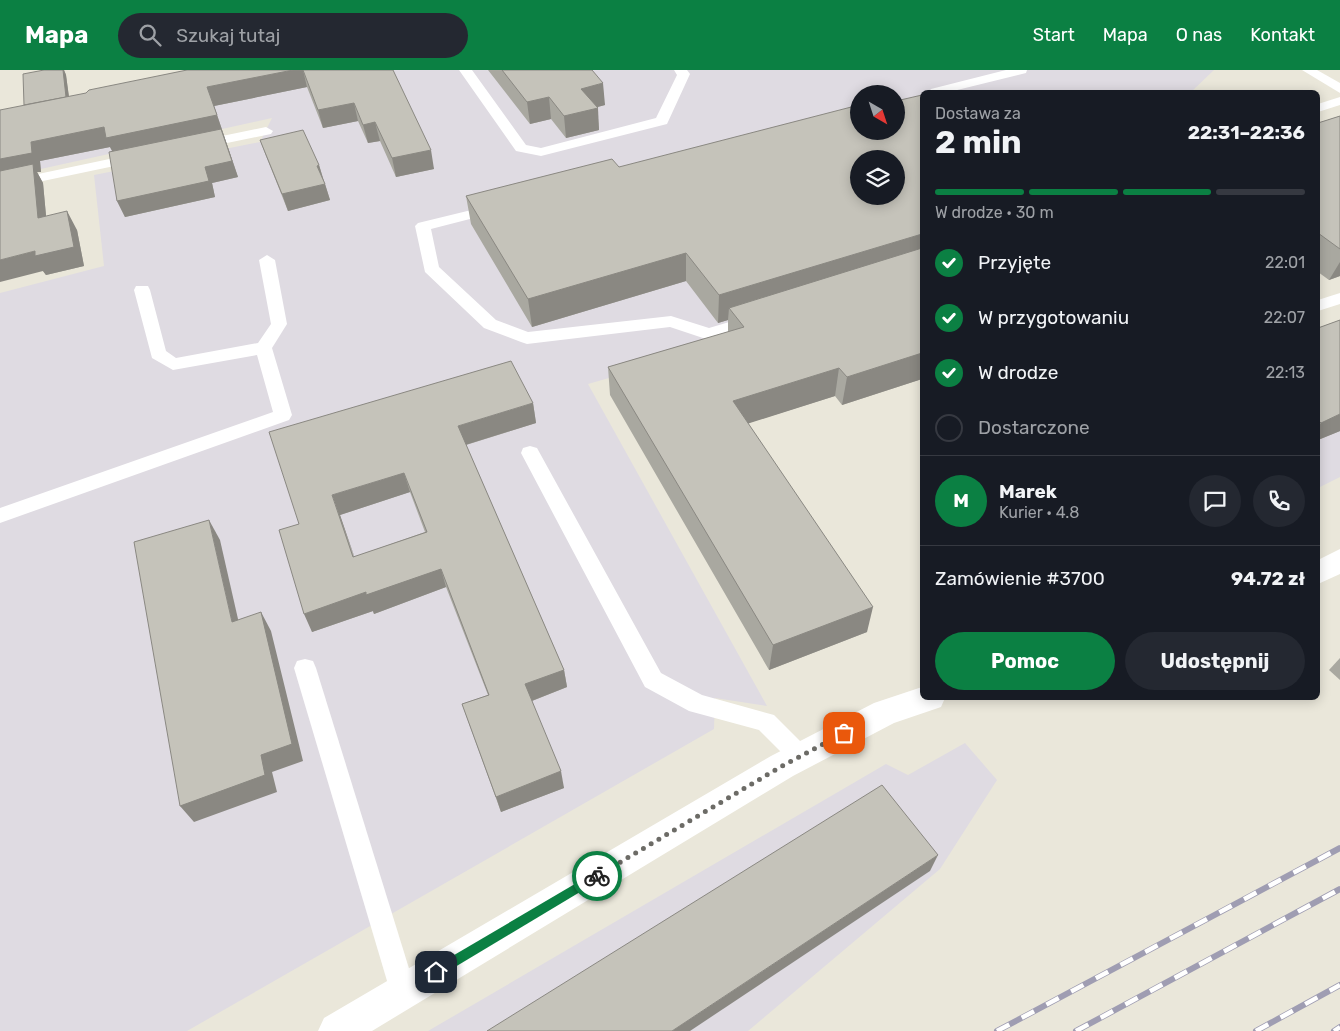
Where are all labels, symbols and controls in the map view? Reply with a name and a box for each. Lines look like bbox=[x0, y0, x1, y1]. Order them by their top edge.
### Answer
search box bbox=[118, 13, 468, 58]
text: Mapa bbox=[25, 21, 88, 49]
icon: search bbox=[136, 21, 164, 49]
text: Szukaj tutaj bbox=[176, 24, 280, 47]
text: Start bbox=[1033, 24, 1075, 46]
text: Mapa bbox=[1103, 24, 1148, 46]
text: O nas bbox=[1176, 24, 1222, 46]
text: Kontakt bbox=[1250, 24, 1315, 46]
north arrow bbox=[850, 85, 905, 140]
map controls bbox=[850, 85, 905, 205]
text: Dostawa za bbox=[935, 104, 1021, 123]
text: 22:31–22:36 bbox=[1188, 121, 1305, 144]
text: 2 min bbox=[935, 123, 1022, 161]
button: layers bbox=[850, 150, 905, 205]
text: W drodze · 30 m bbox=[935, 203, 1054, 222]
icon: check bbox=[935, 249, 963, 277]
text: Przyjęte bbox=[978, 251, 1051, 274]
text: 22:01 bbox=[1265, 253, 1305, 272]
icon: check bbox=[935, 304, 963, 332]
text: W przygotowaniu bbox=[978, 306, 1129, 329]
text: 22:07 bbox=[1264, 308, 1305, 327]
icon: check bbox=[935, 359, 963, 387]
text: W drodze bbox=[978, 361, 1058, 384]
text: 22:13 bbox=[1266, 363, 1305, 382]
text: Dostarczone bbox=[978, 416, 1090, 439]
button: chat bbox=[1189, 475, 1241, 527]
button: phone bbox=[1253, 475, 1305, 527]
text: Marek bbox=[999, 480, 1057, 503]
text: M bbox=[953, 489, 969, 512]
text: Kurier · 4.8 bbox=[999, 503, 1079, 522]
text: Zamówienie #3700 bbox=[935, 567, 1105, 590]
text: 94.72 zł bbox=[1231, 567, 1305, 590]
button: Pomoc bbox=[935, 632, 1115, 690]
button: Udostępnij bbox=[1125, 632, 1305, 690]
pin bbox=[823, 712, 865, 754]
icon: bag bbox=[830, 719, 858, 747]
courier bbox=[572, 851, 622, 901]
icon: bike bbox=[583, 862, 611, 890]
pin bbox=[415, 951, 457, 993]
icon: home bbox=[422, 958, 450, 986]

